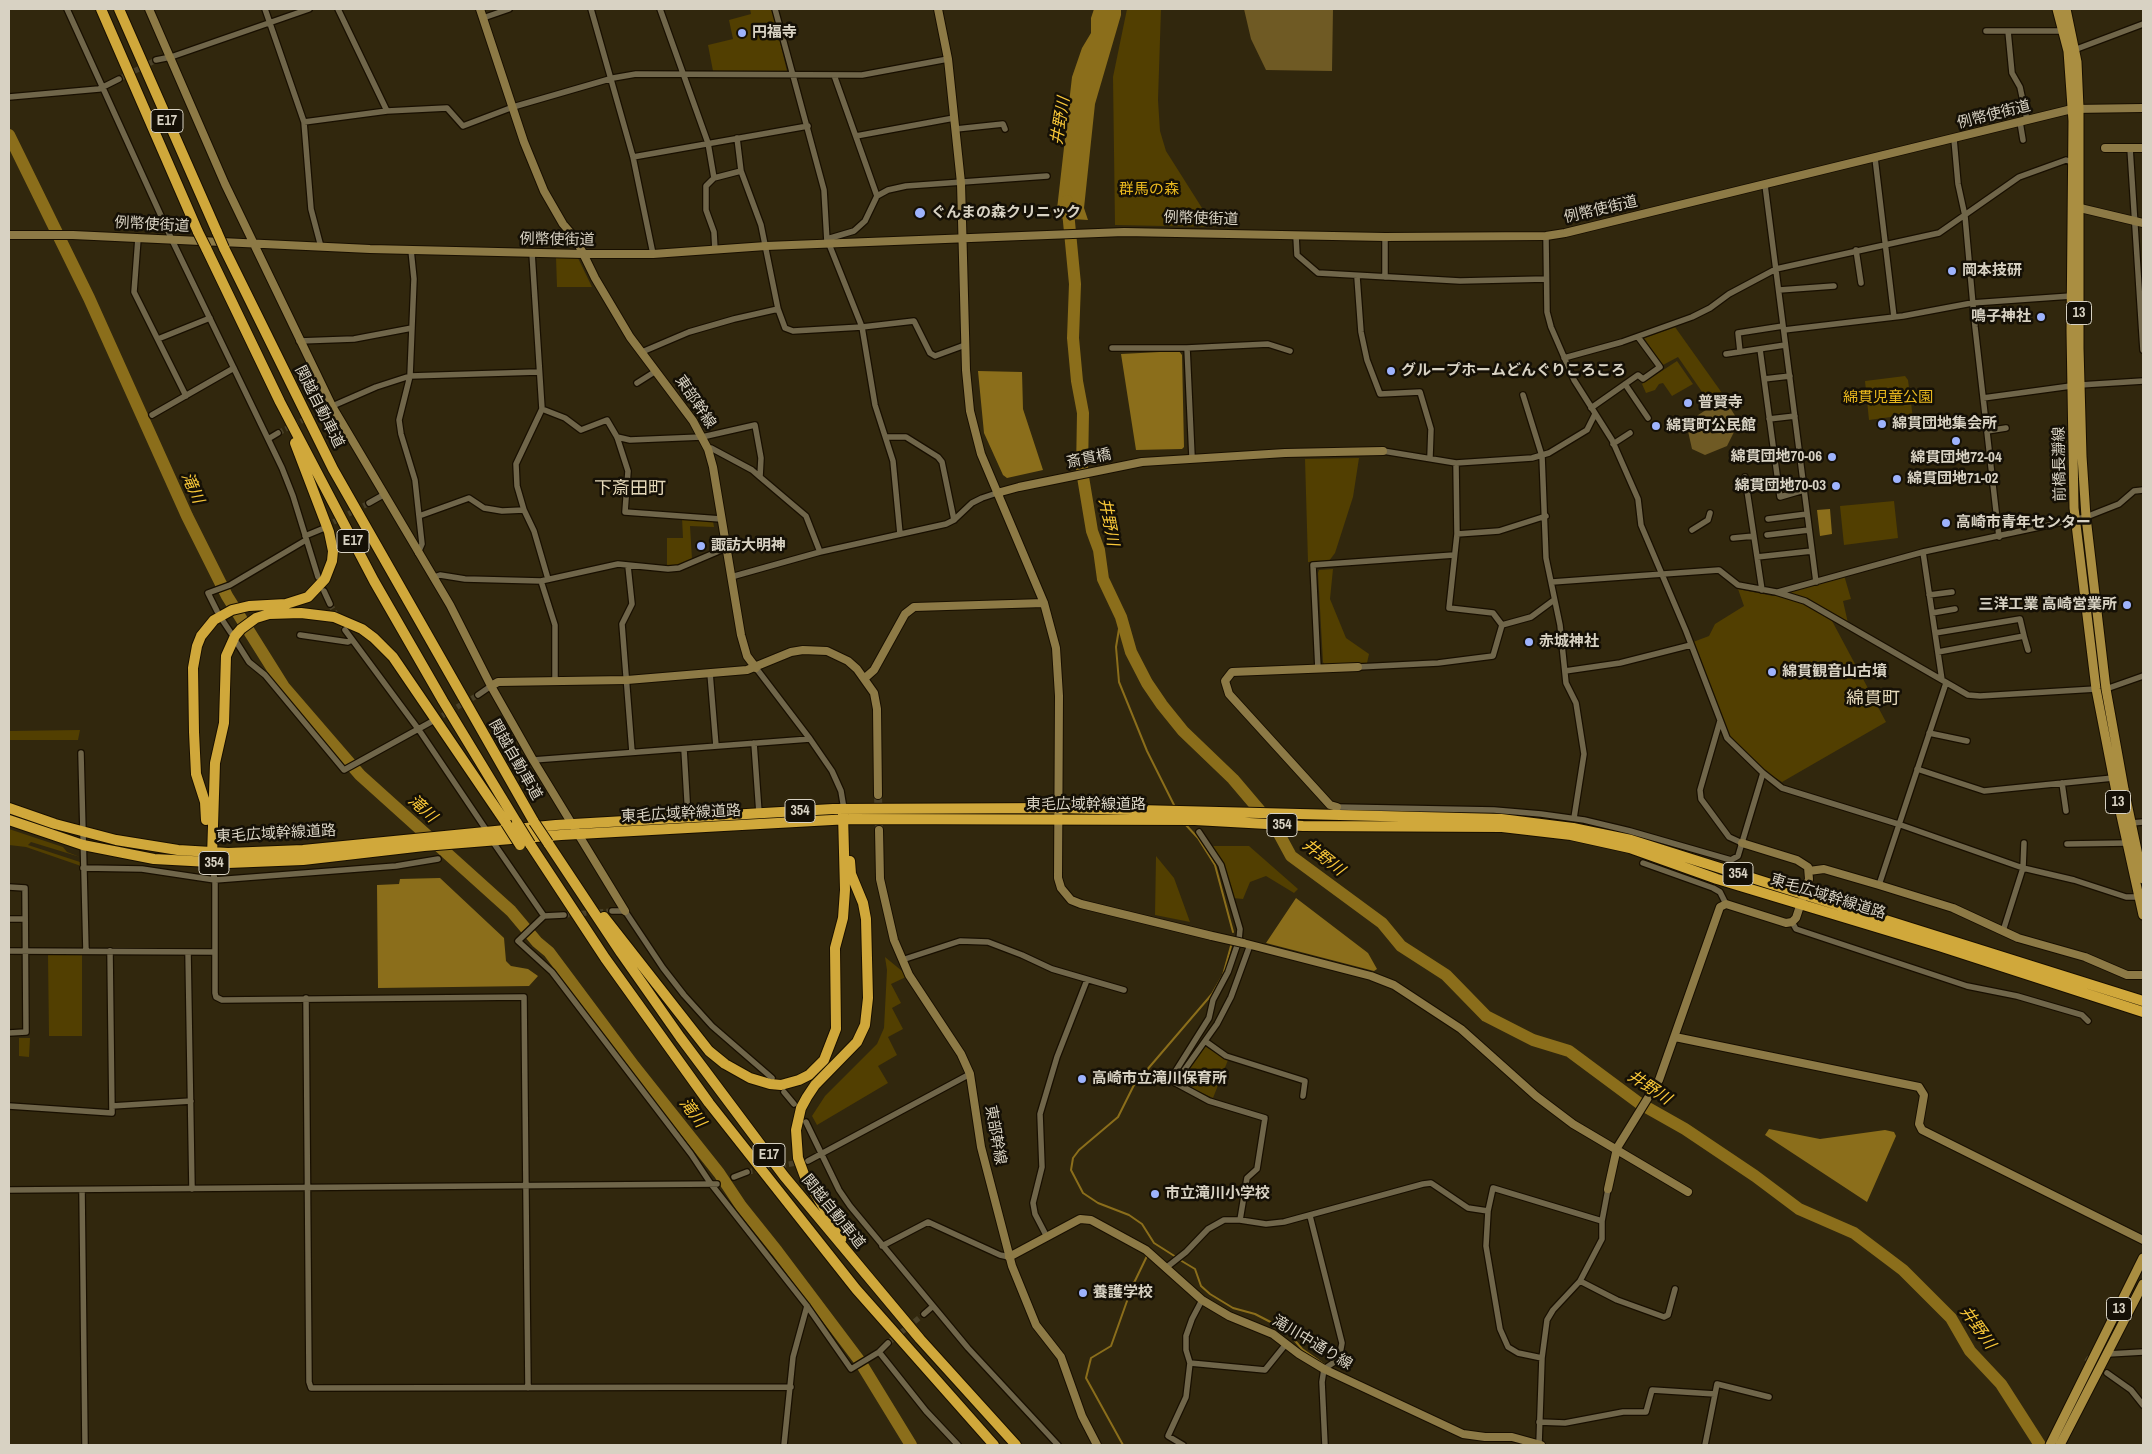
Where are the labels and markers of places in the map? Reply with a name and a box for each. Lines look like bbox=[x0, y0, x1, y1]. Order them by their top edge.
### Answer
place label: 円福寺 bbox=[752, 24, 797, 42]
marker: 円福寺 bbox=[736, 27, 748, 39]
place label: ぐんまの森クリニック bbox=[931, 204, 1081, 222]
marker: ぐんまの森クリニック bbox=[913, 206, 927, 220]
place label: 岡本技研 bbox=[1962, 262, 2022, 280]
marker: 岡本技研 bbox=[1946, 265, 1958, 277]
place label: 鳴子神社 bbox=[1971, 308, 2031, 326]
marker: 鳴子神社 bbox=[2035, 311, 2047, 323]
place label: グループホームどんぐりころころ bbox=[1401, 362, 1626, 380]
marker: グループホームどんぐりころころ bbox=[1385, 365, 1397, 377]
place label: 普賢寺 bbox=[1698, 394, 1743, 412]
marker: 普賢寺 bbox=[1682, 397, 1694, 409]
place label: 綿貫団地集会所 bbox=[1892, 415, 1997, 433]
place label: 綿貫町公民館 bbox=[1666, 417, 1756, 435]
marker: 綿貫団地集会所 bbox=[1876, 418, 1888, 430]
marker: 綿貫町公民館 bbox=[1650, 420, 1662, 432]
marker: 綿貫団地72-04 bbox=[1950, 435, 1962, 447]
place label: 綿貫団地70-06 bbox=[1731, 448, 1822, 466]
place label: 綿貫団地72-04 bbox=[1910, 449, 2002, 467]
marker: 綿貫団地70-06 bbox=[1826, 451, 1838, 463]
place label: 綿貫団地71-02 bbox=[1907, 470, 1998, 488]
marker: 綿貫団地71-02 bbox=[1891, 473, 1903, 485]
place label: 綿貫団地70-03 bbox=[1735, 477, 1826, 495]
marker: 綿貫団地70-03 bbox=[1830, 480, 1842, 492]
place label: 高崎市青年センター bbox=[1956, 514, 2091, 532]
marker: 高崎市青年センター bbox=[1940, 517, 1952, 529]
place label: 諏訪大明神 bbox=[711, 537, 786, 555]
marker: 諏訪大明神 bbox=[695, 540, 707, 552]
place label: 三洋工業 高崎営業所 bbox=[1979, 596, 2117, 614]
marker: 三洋工業 高崎営業所 bbox=[2121, 599, 2133, 611]
place label: 赤城神社 bbox=[1539, 633, 1599, 651]
marker: 赤城神社 bbox=[1523, 636, 1535, 648]
place label: 綿貫観音山古墳 bbox=[1782, 663, 1887, 681]
marker: 綿貫観音山古墳 bbox=[1766, 666, 1778, 678]
place label: 高崎市立滝川保育所 bbox=[1092, 1070, 1227, 1088]
marker: 高崎市立滝川保育所 bbox=[1076, 1073, 1088, 1085]
place label: 市立滝川小学校 bbox=[1165, 1185, 1270, 1203]
marker: 市立滝川小学校 bbox=[1149, 1188, 1161, 1200]
place label: 養護学校 bbox=[1093, 1284, 1153, 1302]
marker: 養護学校 bbox=[1077, 1287, 1089, 1299]

